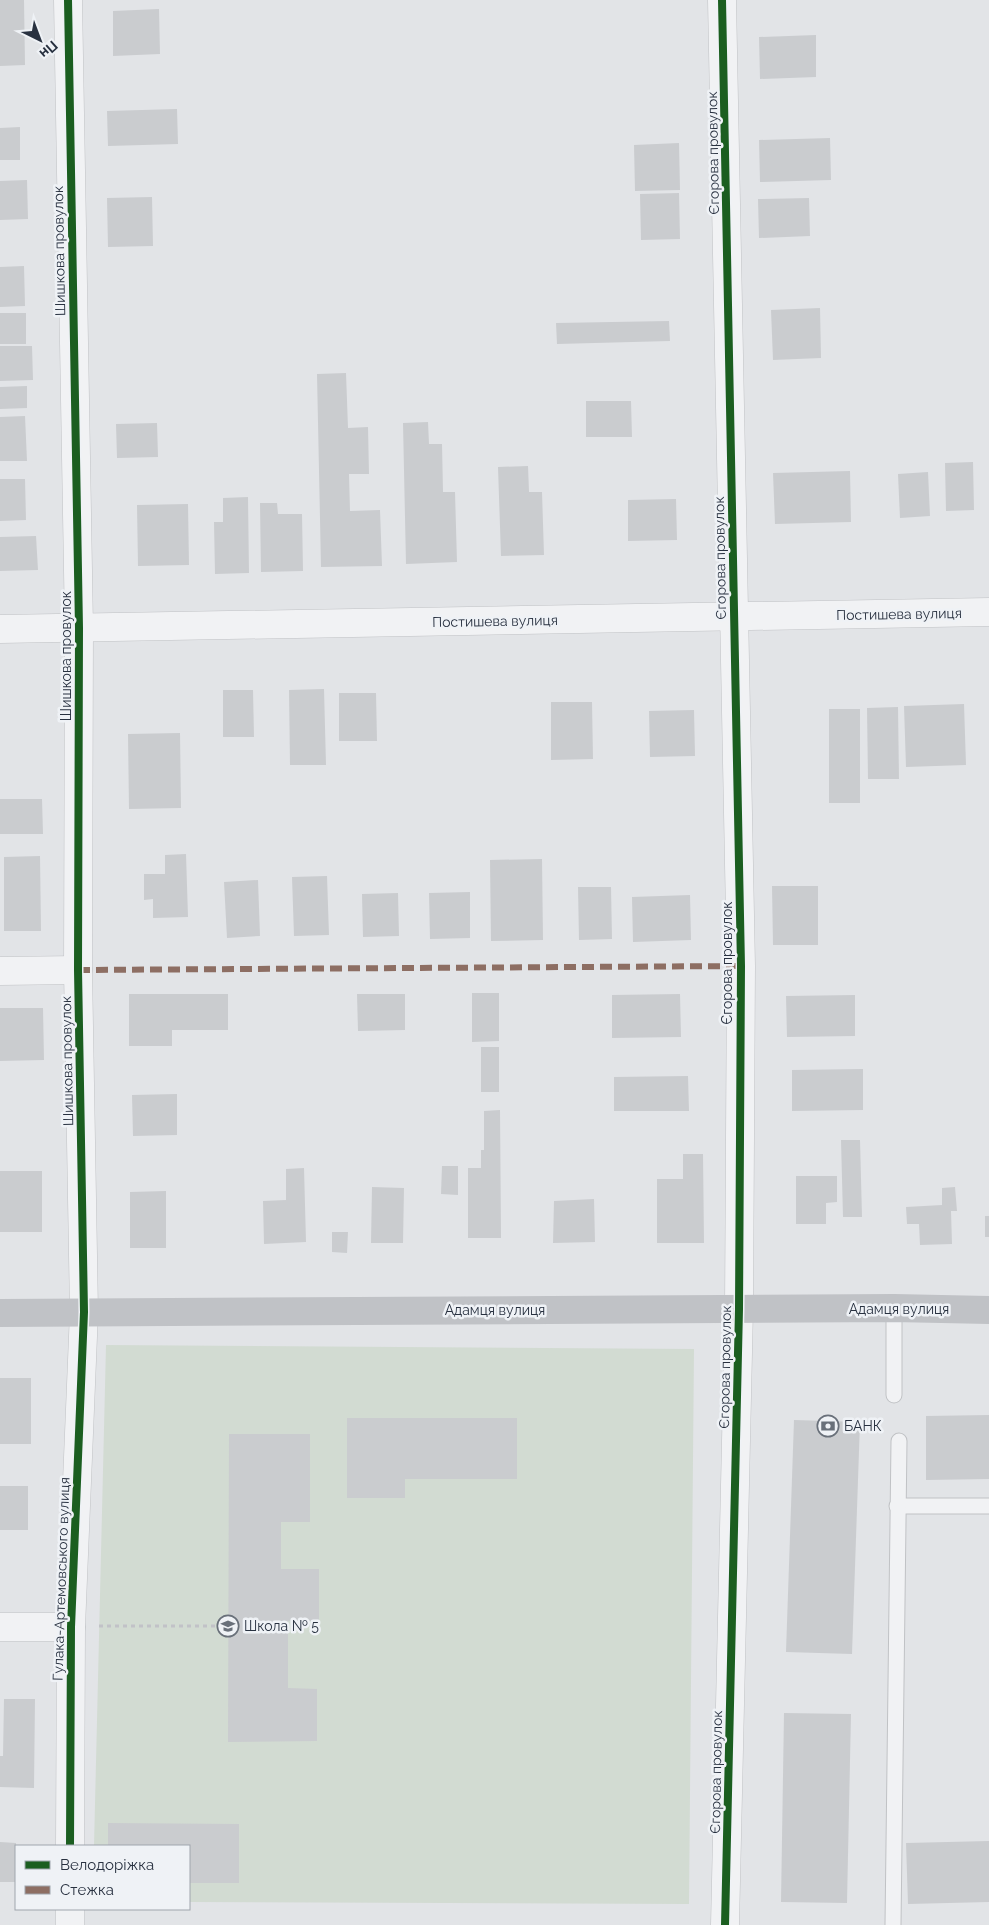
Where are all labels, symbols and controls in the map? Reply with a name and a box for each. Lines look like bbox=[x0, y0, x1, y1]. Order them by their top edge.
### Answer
north arrow bbox=[15, 15, 65, 65]
text: Пн bbox=[36, 37, 61, 62]
street label: Єгорова провулок bbox=[704, 91, 722, 215]
street label: Шишкова провулок bbox=[50, 186, 68, 316]
street label: Єгорова провулок bbox=[711, 496, 729, 620]
street label: Шишкова провулок bbox=[58, 591, 74, 721]
street label: Постишева вулиця bbox=[836, 605, 962, 623]
street label: Постишева вулиця bbox=[432, 612, 558, 630]
street label: Єгорова провулок bbox=[719, 901, 735, 1025]
street label: Шишкова провулок bbox=[58, 996, 76, 1126]
street label: Адамця вулиця bbox=[849, 1301, 949, 1317]
street label: Адамця вулиця bbox=[445, 1302, 545, 1318]
street label: Єгорова провулок bbox=[716, 1305, 734, 1429]
bank icon: БАНК bbox=[816, 1414, 840, 1438]
place label: БАНК bbox=[844, 1418, 882, 1434]
street label: Гулака-Артемовського вулиця bbox=[49, 1477, 73, 1681]
school or university icon: Школа № 5 bbox=[216, 1614, 240, 1638]
place label: Школа № 5 bbox=[244, 1618, 319, 1634]
street label: Єгорова провулок bbox=[707, 1710, 725, 1834]
legend bbox=[15, 1845, 190, 1910]
text: Велодоріжка bbox=[60, 1856, 154, 1874]
text: Стежка bbox=[60, 1881, 114, 1899]

